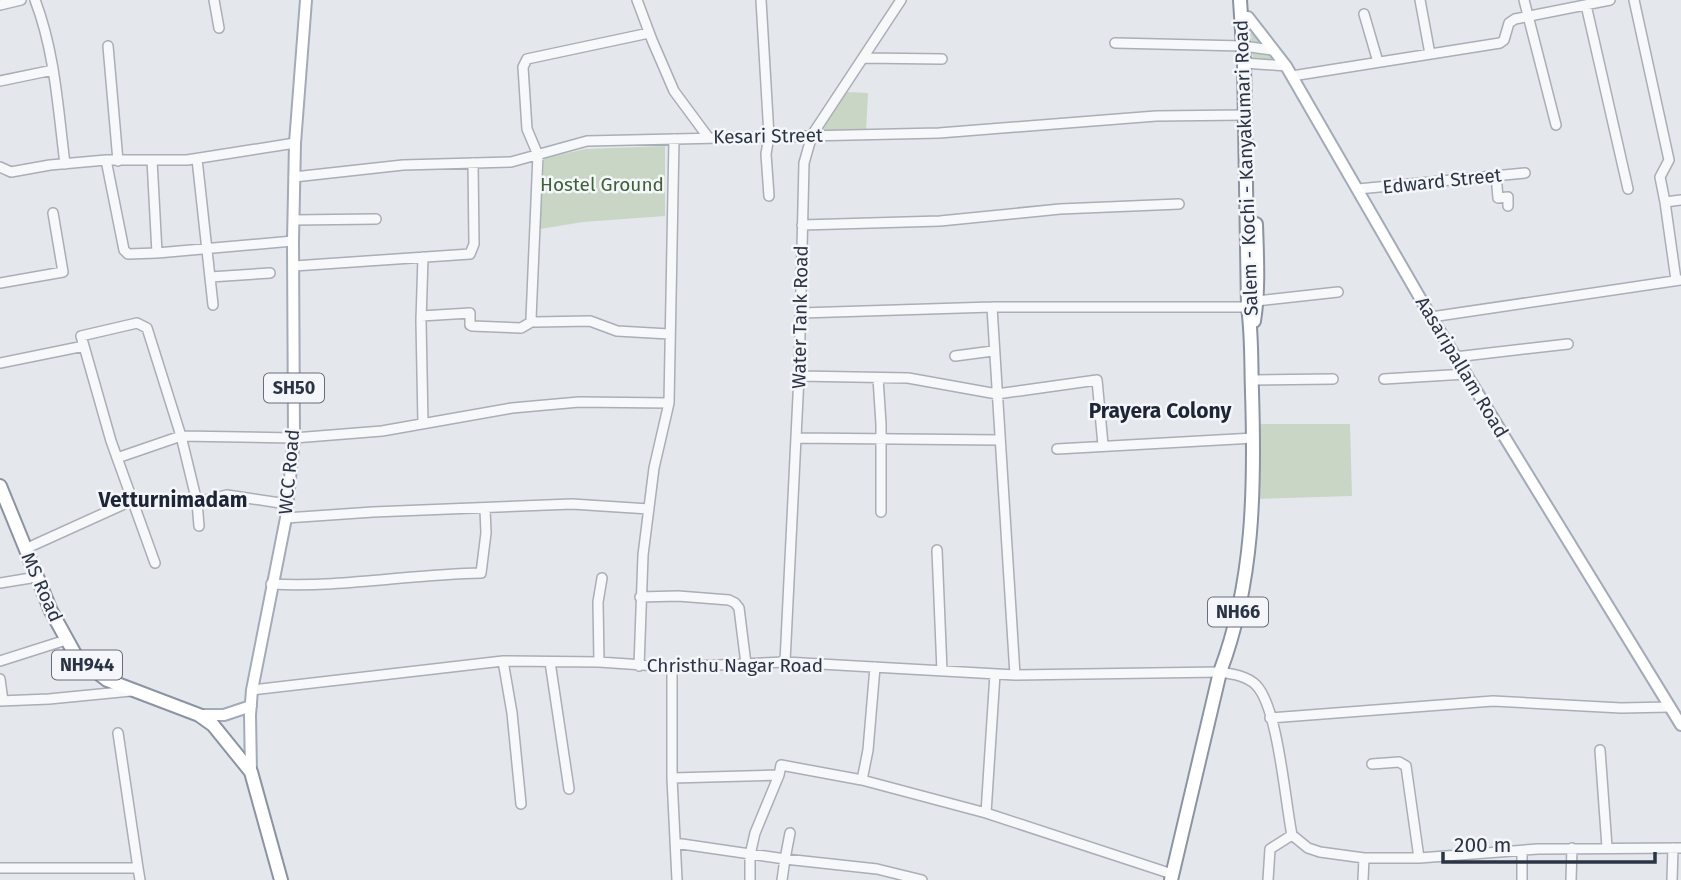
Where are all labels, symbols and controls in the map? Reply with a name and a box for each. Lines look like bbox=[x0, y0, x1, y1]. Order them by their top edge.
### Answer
street label: Salem - Kochi - Kanyakumari Road bbox=[1229, 20, 1263, 316]
street label: Kesari Street bbox=[713, 124, 823, 148]
street label: Edward Street bbox=[1381, 163, 1503, 199]
park label: Hostel Ground bbox=[540, 173, 664, 196]
street label: Water Tank Road bbox=[787, 245, 813, 389]
street label: Aasaripallam Road bbox=[1411, 292, 1513, 442]
road number: SH50 bbox=[264, 374, 324, 402]
district label: Prayera Colony bbox=[1089, 398, 1231, 424]
street label: WCC Road bbox=[274, 428, 304, 516]
district label: Vetturnimadam bbox=[98, 487, 247, 513]
street label: MS Road bbox=[17, 549, 67, 625]
road number: NH66 bbox=[1208, 598, 1268, 626]
road number: NH944 bbox=[52, 650, 122, 680]
street label: Christhu Nagar Road bbox=[647, 654, 823, 677]
scale bar bbox=[1443, 820, 1655, 864]
text: 200 m bbox=[1454, 832, 1511, 858]

